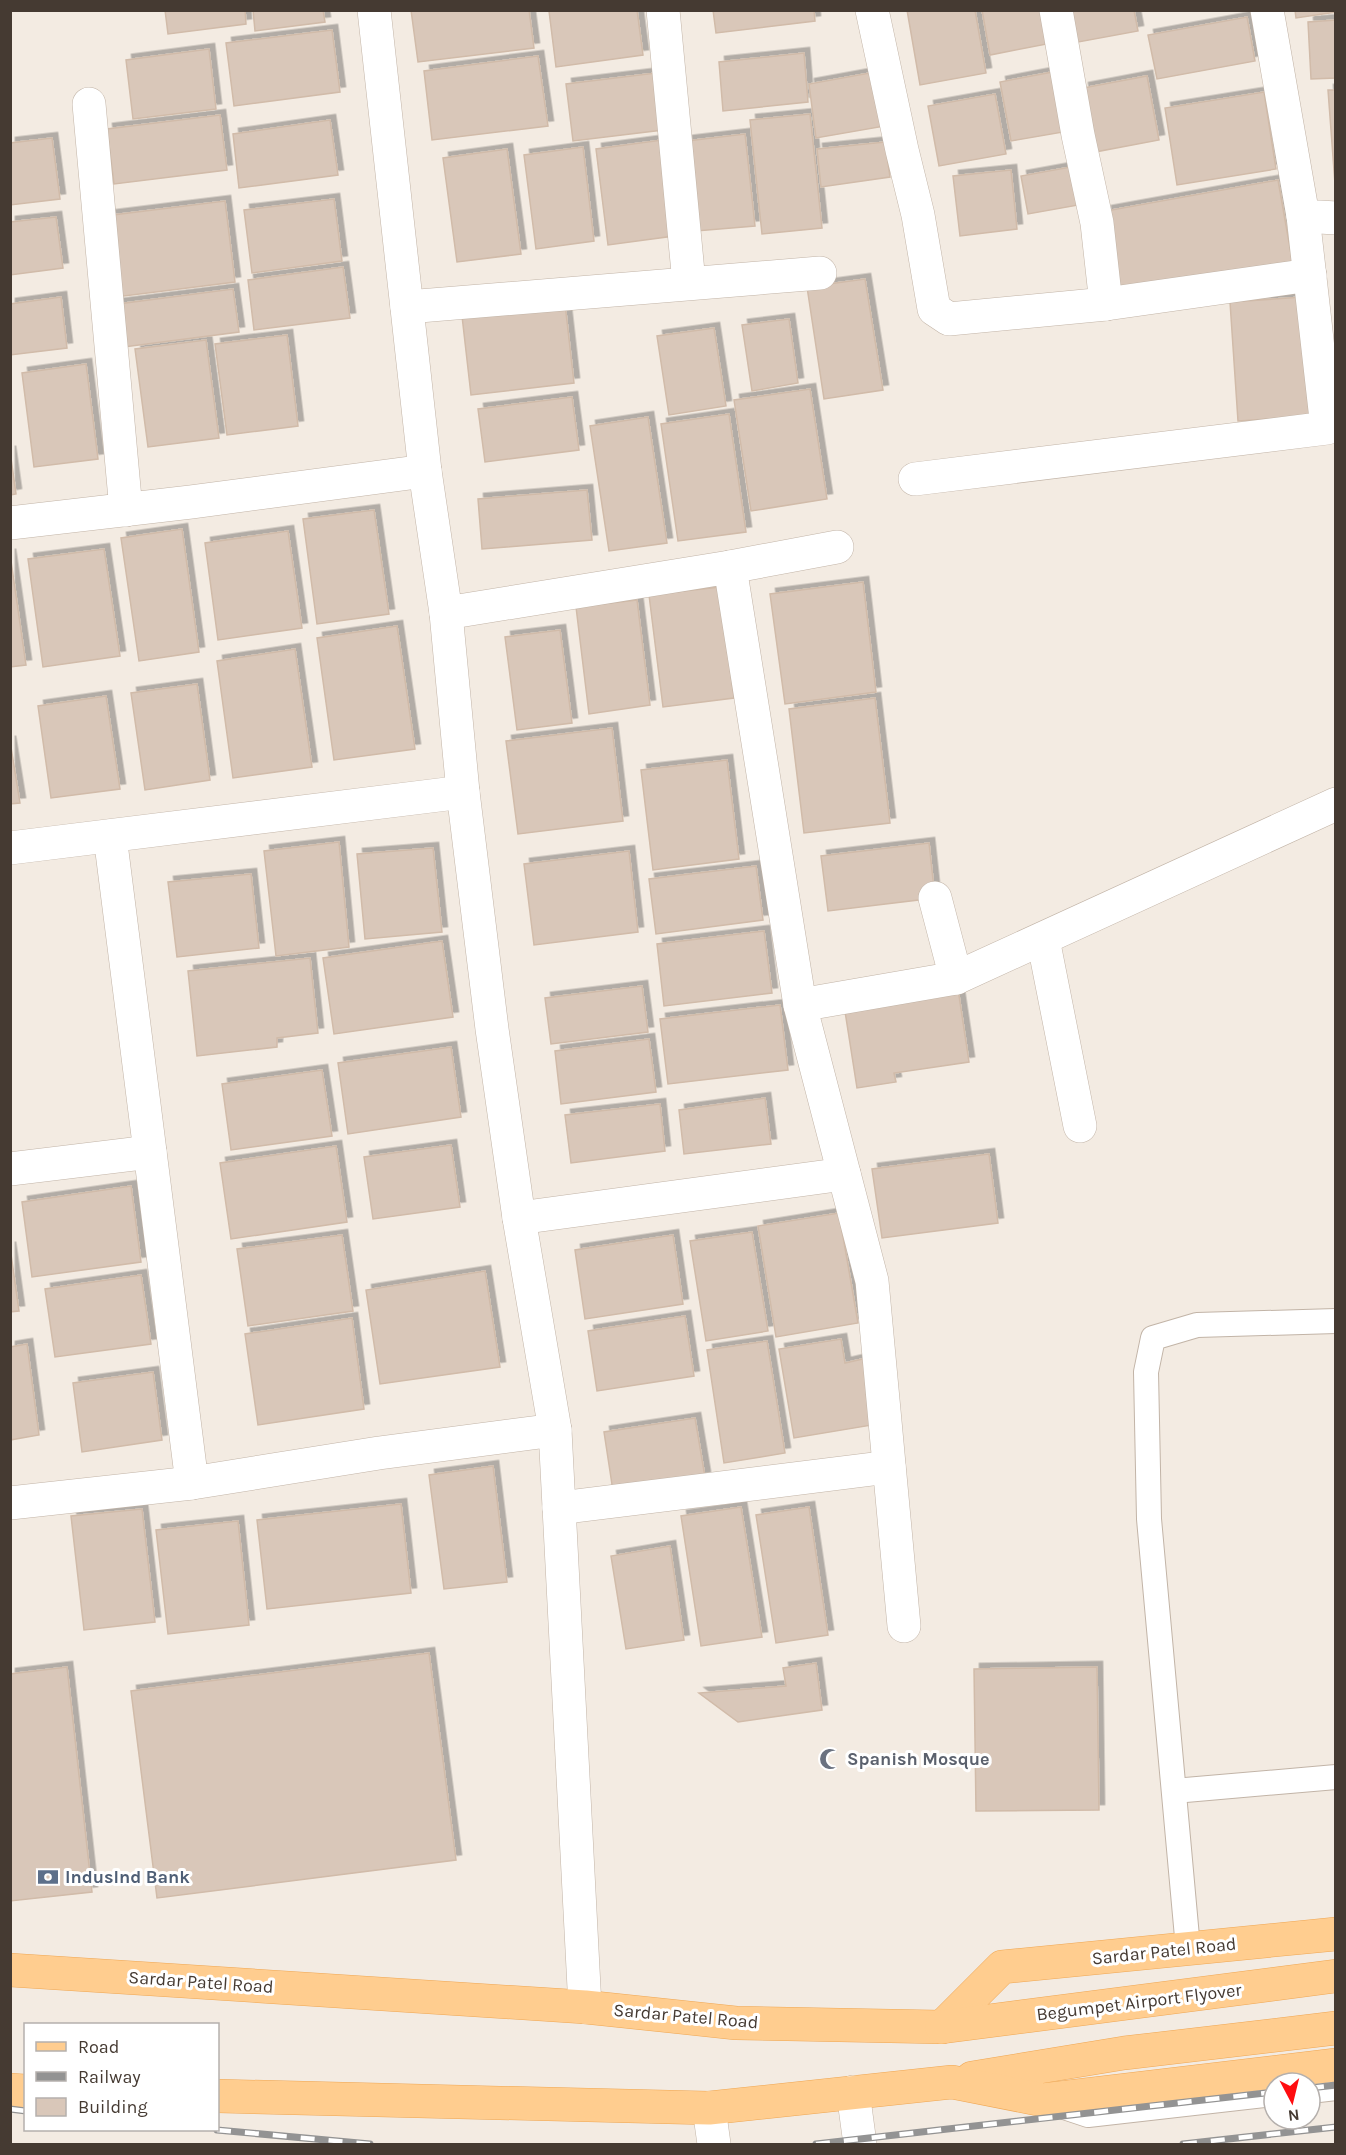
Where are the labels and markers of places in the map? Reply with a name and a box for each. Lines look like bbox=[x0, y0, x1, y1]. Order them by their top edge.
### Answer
mosque icon: Spanish Mosque bbox=[818, 1747, 842, 1771]
place label: Spanish Mosque bbox=[847, 1748, 990, 1770]
bank icon: IndusInd Bank bbox=[36, 1865, 60, 1889]
place label: IndusInd Bank bbox=[65, 1866, 190, 1888]

